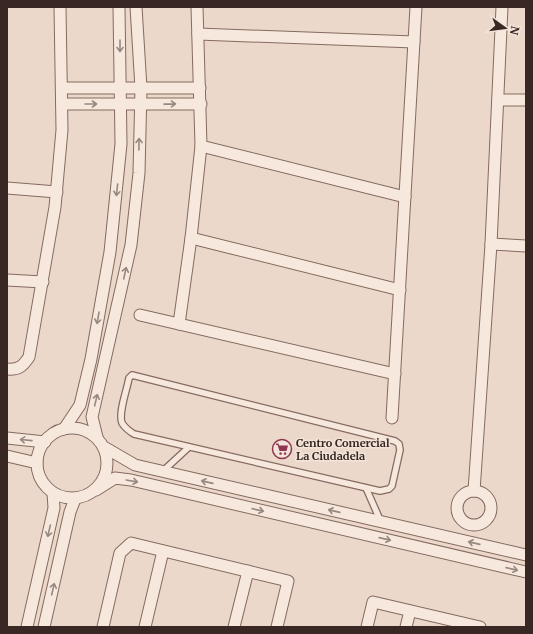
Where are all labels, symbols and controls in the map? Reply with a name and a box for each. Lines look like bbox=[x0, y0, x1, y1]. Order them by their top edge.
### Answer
north arrow bbox=[485, 8, 525, 48]
text: N bbox=[507, 25, 523, 37]
one-way arrow bbox=[116, 39, 124, 52]
one-way arrow bbox=[84, 100, 97, 108]
one-way arrow bbox=[163, 100, 176, 108]
one-way arrow bbox=[136, 138, 143, 151]
one-way arrow bbox=[113, 183, 120, 196]
one-way arrow bbox=[121, 267, 129, 280]
one-way arrow bbox=[94, 311, 102, 324]
one-way arrow bbox=[92, 393, 100, 406]
one-way arrow bbox=[20, 436, 33, 443]
place label: Centro Comercial La Ciudadela bbox=[296, 436, 390, 463]
supermarket icon: Centro Comercial La Ciudadela bbox=[271, 438, 293, 460]
one-way arrow bbox=[125, 477, 138, 485]
one-way arrow bbox=[201, 477, 214, 485]
one-way arrow bbox=[252, 506, 265, 514]
one-way arrow bbox=[328, 506, 341, 514]
one-way arrow bbox=[44, 525, 52, 538]
one-way arrow bbox=[378, 536, 391, 544]
one-way arrow bbox=[468, 539, 481, 547]
one-way arrow bbox=[505, 565, 518, 573]
one-way arrow bbox=[49, 583, 57, 596]

